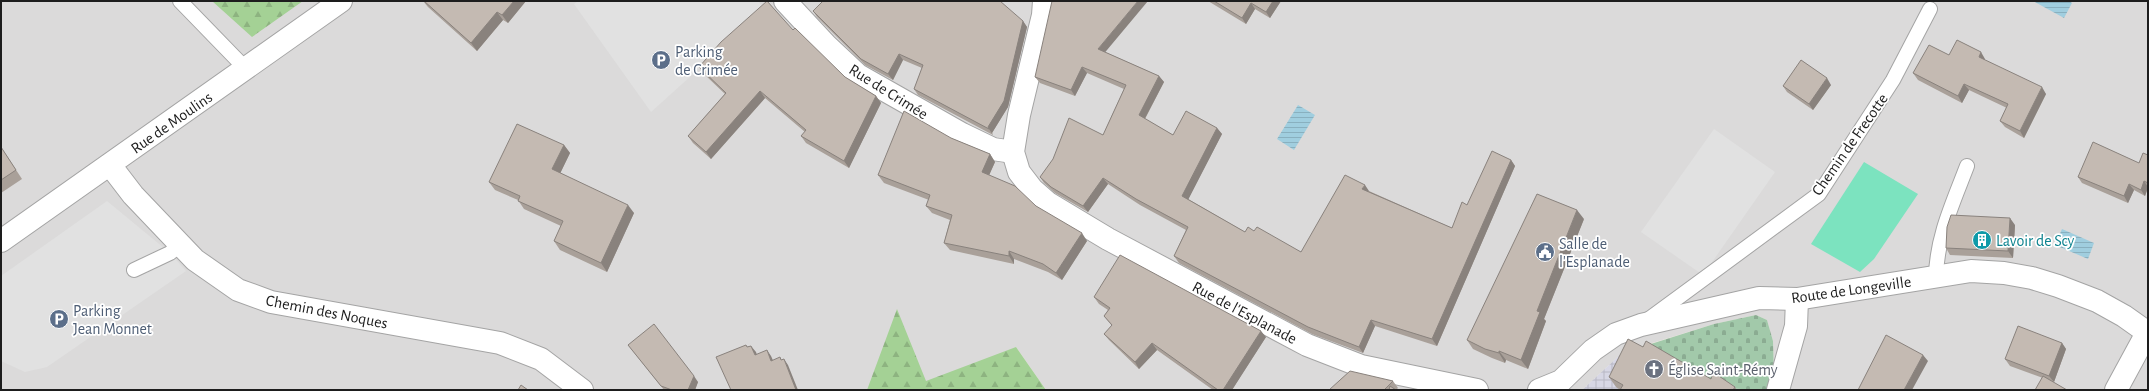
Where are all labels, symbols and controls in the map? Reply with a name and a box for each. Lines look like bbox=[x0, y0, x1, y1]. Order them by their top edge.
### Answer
place label: Parking de Crimée bbox=[675, 44, 738, 78]
parking icon: Parking de Crimée bbox=[650, 49, 672, 71]
street label: Rue de Crimée bbox=[846, 61, 931, 122]
street label: Rue de Moulins bbox=[128, 89, 215, 157]
street label: Chemin de Frecotte bbox=[1809, 91, 1891, 198]
building icon: Lavoir de Scy bbox=[1971, 229, 1993, 251]
place label: Lavoir de Scy bbox=[1996, 233, 2075, 250]
place label: Salle de l'Esplanade bbox=[1559, 236, 1630, 270]
public building icon: Salle de l'Esplanade bbox=[1534, 241, 1556, 263]
street label: Route de Longeville bbox=[1790, 274, 1912, 306]
street label: Rue de l'Esplanade bbox=[1190, 279, 1299, 347]
street label: Chemin des Noques bbox=[264, 292, 389, 332]
place label: Parking Jean Monnet bbox=[73, 303, 152, 337]
parking icon: Parking Jean Monnet bbox=[48, 308, 70, 330]
church icon: Église Saint-Rémy bbox=[1643, 358, 1665, 380]
place label: Église Saint-Rémy bbox=[1668, 360, 1778, 379]

